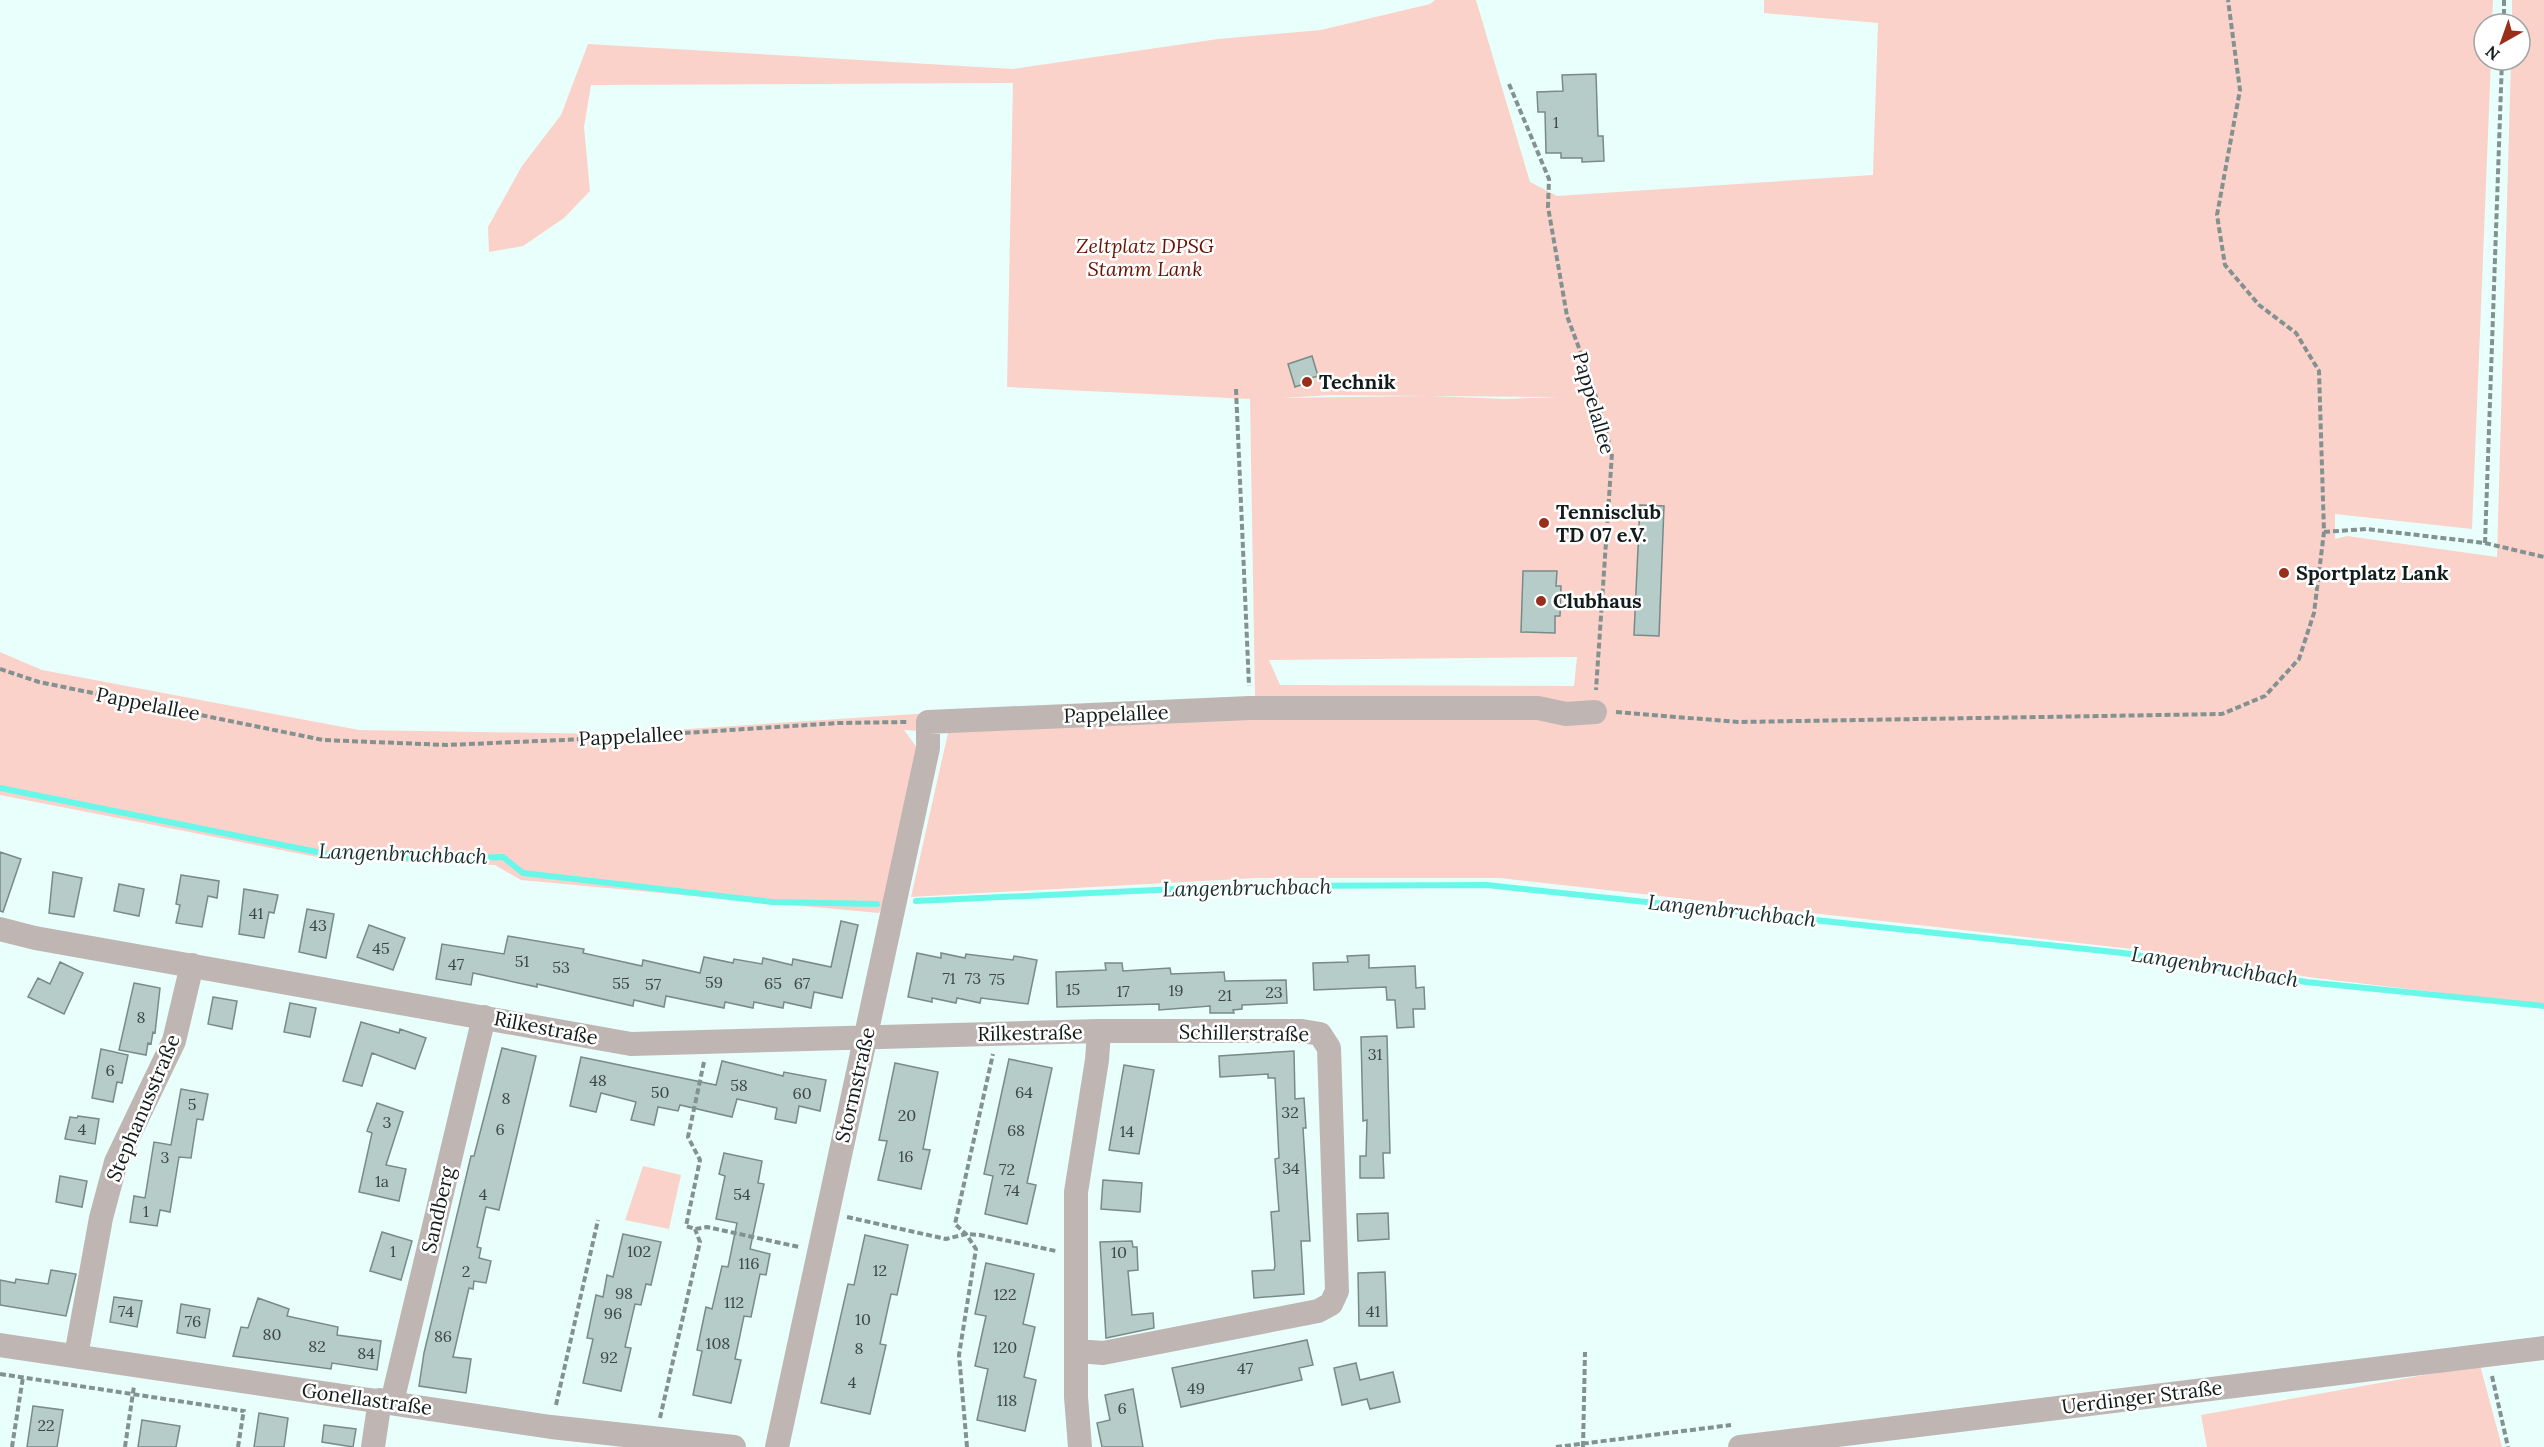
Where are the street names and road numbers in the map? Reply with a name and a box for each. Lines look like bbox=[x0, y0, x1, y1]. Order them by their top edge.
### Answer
street label: Pappelallee bbox=[1568, 349, 1621, 457]
street label: Pappelallee bbox=[94, 681, 202, 726]
street label: Pappelallee bbox=[1063, 699, 1169, 728]
street label: Pappelallee bbox=[578, 720, 684, 751]
street label: Rilkestraße bbox=[492, 1005, 600, 1050]
street label: Rilkestraße bbox=[977, 1019, 1083, 1046]
street label: Schillerstraße bbox=[1179, 1019, 1310, 1046]
street label: Stormstraße bbox=[829, 1025, 880, 1145]
street label: Stephanusstraße bbox=[100, 1030, 185, 1185]
street label: Sandberg bbox=[415, 1163, 460, 1256]
street label: Uerdinger Straße bbox=[2060, 1374, 2224, 1419]
street label: Gonellastraße bbox=[300, 1377, 434, 1420]

